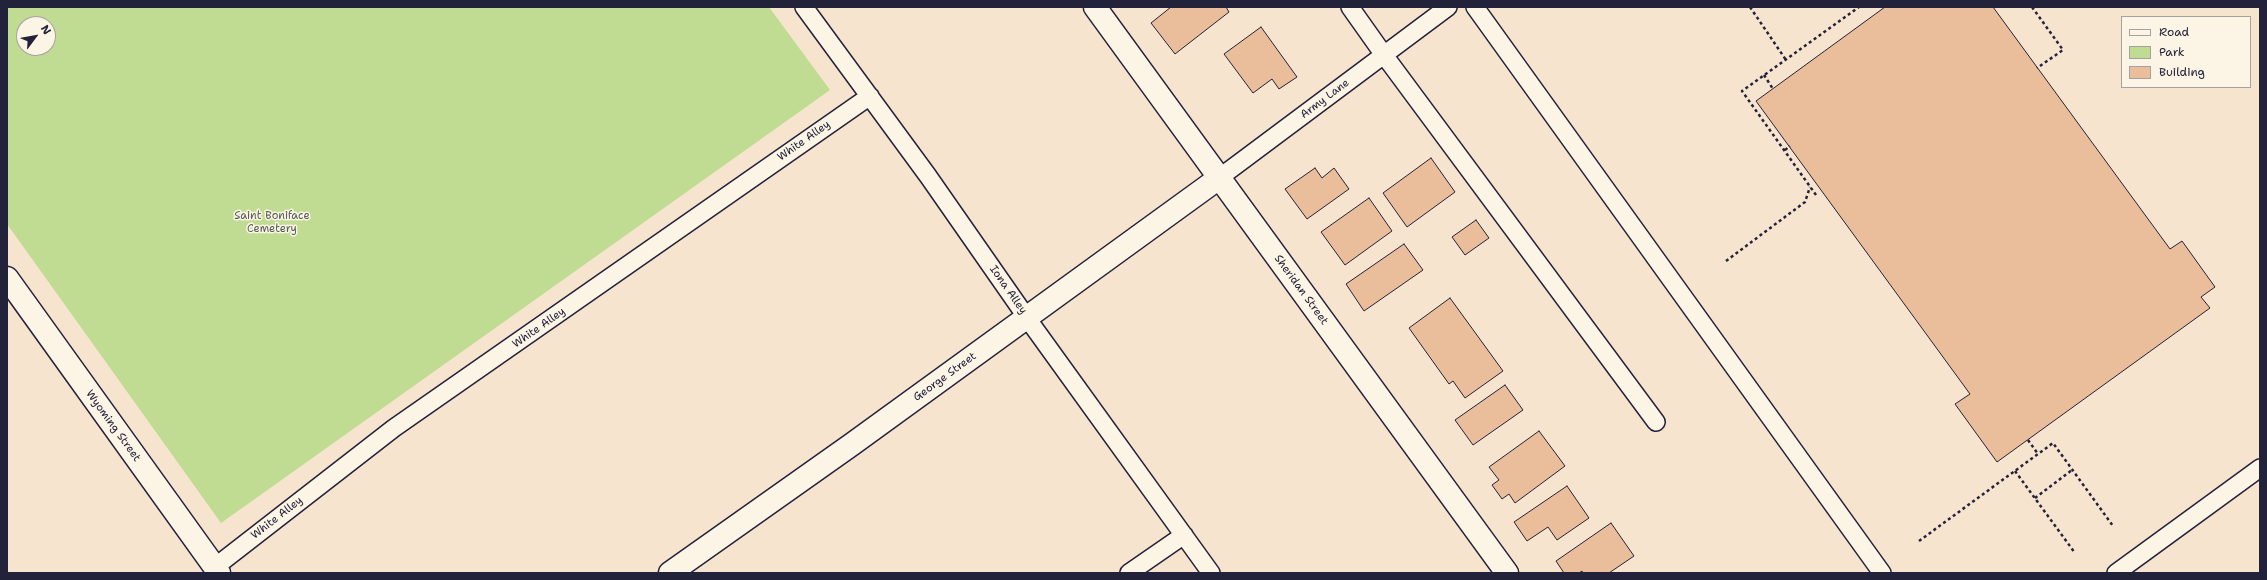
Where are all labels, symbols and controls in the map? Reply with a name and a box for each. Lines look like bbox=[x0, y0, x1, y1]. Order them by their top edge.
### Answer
north arrow bbox=[16, 16, 56, 56]
legend bbox=[2121, 16, 2251, 88]
text: N bbox=[37, 22, 54, 38]
text: Road bbox=[2159, 24, 2189, 40]
text: Park bbox=[2159, 44, 2185, 60]
text: Building bbox=[2159, 64, 2205, 80]
street label: Army Lane bbox=[1298, 76, 1352, 122]
street label: White Alley bbox=[775, 118, 833, 164]
park label: Saint Boniface Cemetery bbox=[234, 209, 310, 235]
street label: Sheridan Street bbox=[1271, 252, 1331, 328]
street label: Iona Alley bbox=[986, 263, 1030, 317]
street label: White Alley bbox=[510, 305, 568, 351]
street label: George Street bbox=[911, 350, 979, 404]
street label: Wyoming Street bbox=[83, 388, 143, 464]
street label: White Alley bbox=[249, 494, 305, 542]

